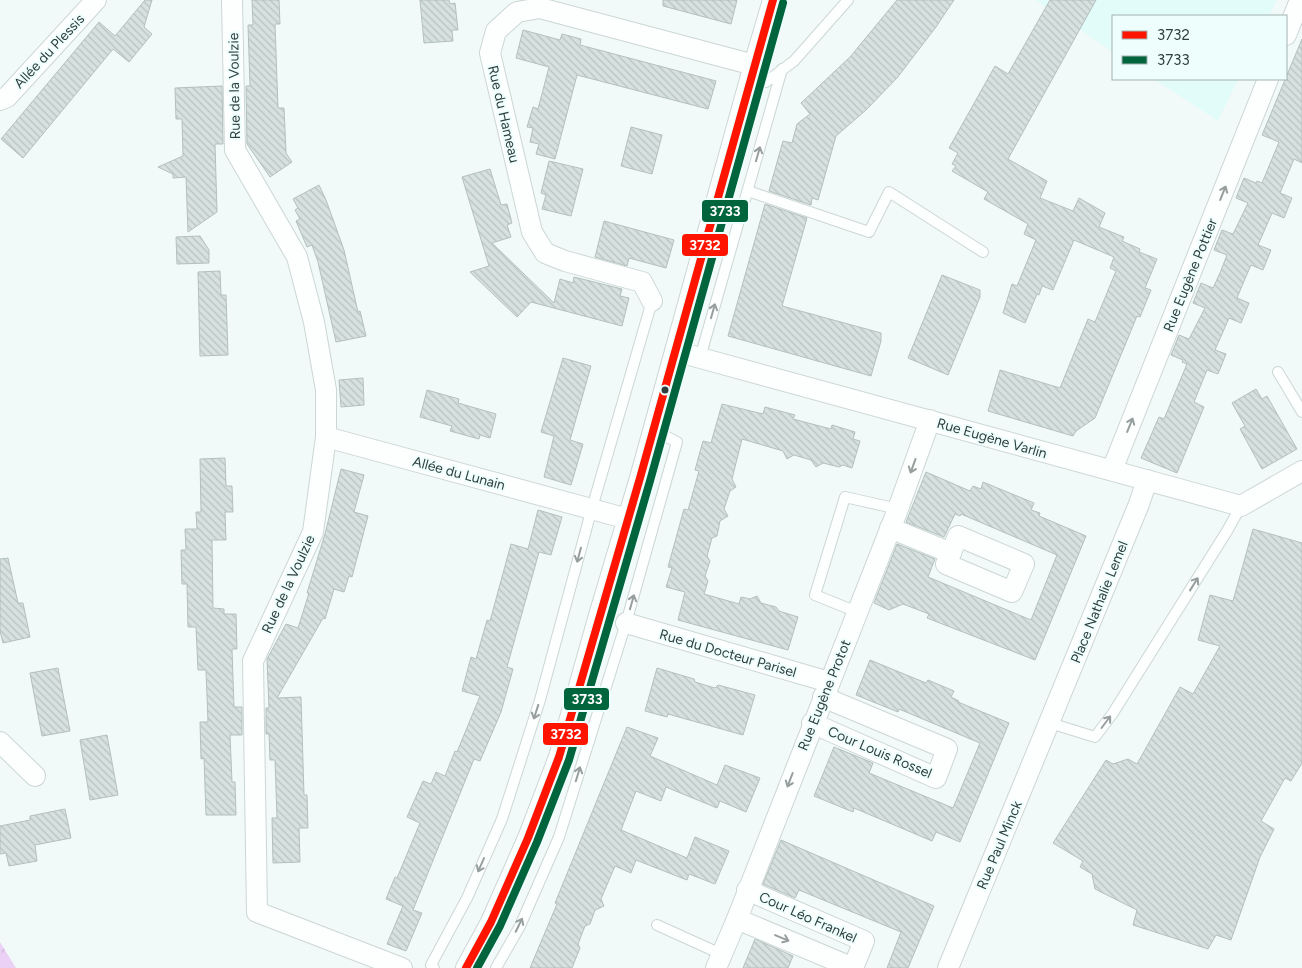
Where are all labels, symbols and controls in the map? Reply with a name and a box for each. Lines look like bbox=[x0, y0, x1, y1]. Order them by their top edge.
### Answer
street label: Allée du Plessis bbox=[11, 11, 88, 92]
legend bbox=[1112, 15, 1287, 80]
text: 3732 bbox=[1157, 26, 1190, 44]
street label: Rue de la Voulzie bbox=[225, 32, 244, 139]
text: 3733 bbox=[1157, 51, 1190, 69]
street label: Rue du Hameau bbox=[484, 64, 523, 164]
one-way arrow bbox=[754, 147, 763, 163]
one-way arrow bbox=[1218, 186, 1228, 201]
line badge: 3733 bbox=[701, 199, 749, 223]
text: 3733 bbox=[709, 203, 741, 220]
street label: Rue Eugène Pottier bbox=[1160, 216, 1221, 334]
line badge: 3732 bbox=[681, 233, 729, 257]
text: 3732 bbox=[689, 237, 721, 254]
one-way arrow bbox=[709, 303, 719, 319]
unlabelled marker bbox=[660, 385, 670, 395]
street label: Rue Eugène Varlin bbox=[935, 415, 1049, 462]
one-way arrow bbox=[1126, 418, 1135, 433]
street label: Allée du Lunain bbox=[411, 453, 507, 494]
one-way arrow bbox=[908, 458, 917, 473]
street label: Rue de la Voulzie bbox=[258, 532, 319, 636]
street label: Place Nathalie Lemel bbox=[1067, 539, 1132, 666]
one-way arrow bbox=[574, 547, 583, 563]
one-way arrow bbox=[1189, 578, 1199, 592]
one-way arrow bbox=[627, 595, 637, 611]
street label: Rue du Docteur Parisel bbox=[657, 626, 798, 681]
street label: Rue Eugène Protot bbox=[794, 637, 854, 753]
line badge: 3733 bbox=[563, 687, 610, 711]
text: 3733 bbox=[571, 691, 603, 708]
one-way arrow bbox=[531, 704, 540, 719]
one-way arrow bbox=[1101, 716, 1112, 729]
line badge: 3732 bbox=[542, 722, 589, 746]
street label: Cour Louis Rossel bbox=[825, 723, 934, 782]
text: 3732 bbox=[550, 726, 582, 743]
one-way arrow bbox=[574, 766, 584, 782]
one-way arrow bbox=[785, 772, 794, 787]
street label: Rue Paul Minck bbox=[973, 798, 1026, 892]
one-way arrow bbox=[476, 857, 486, 872]
street label: Cour Léo Frankel bbox=[756, 888, 859, 947]
one-way arrow bbox=[515, 918, 524, 933]
one-way arrow bbox=[774, 934, 789, 943]

